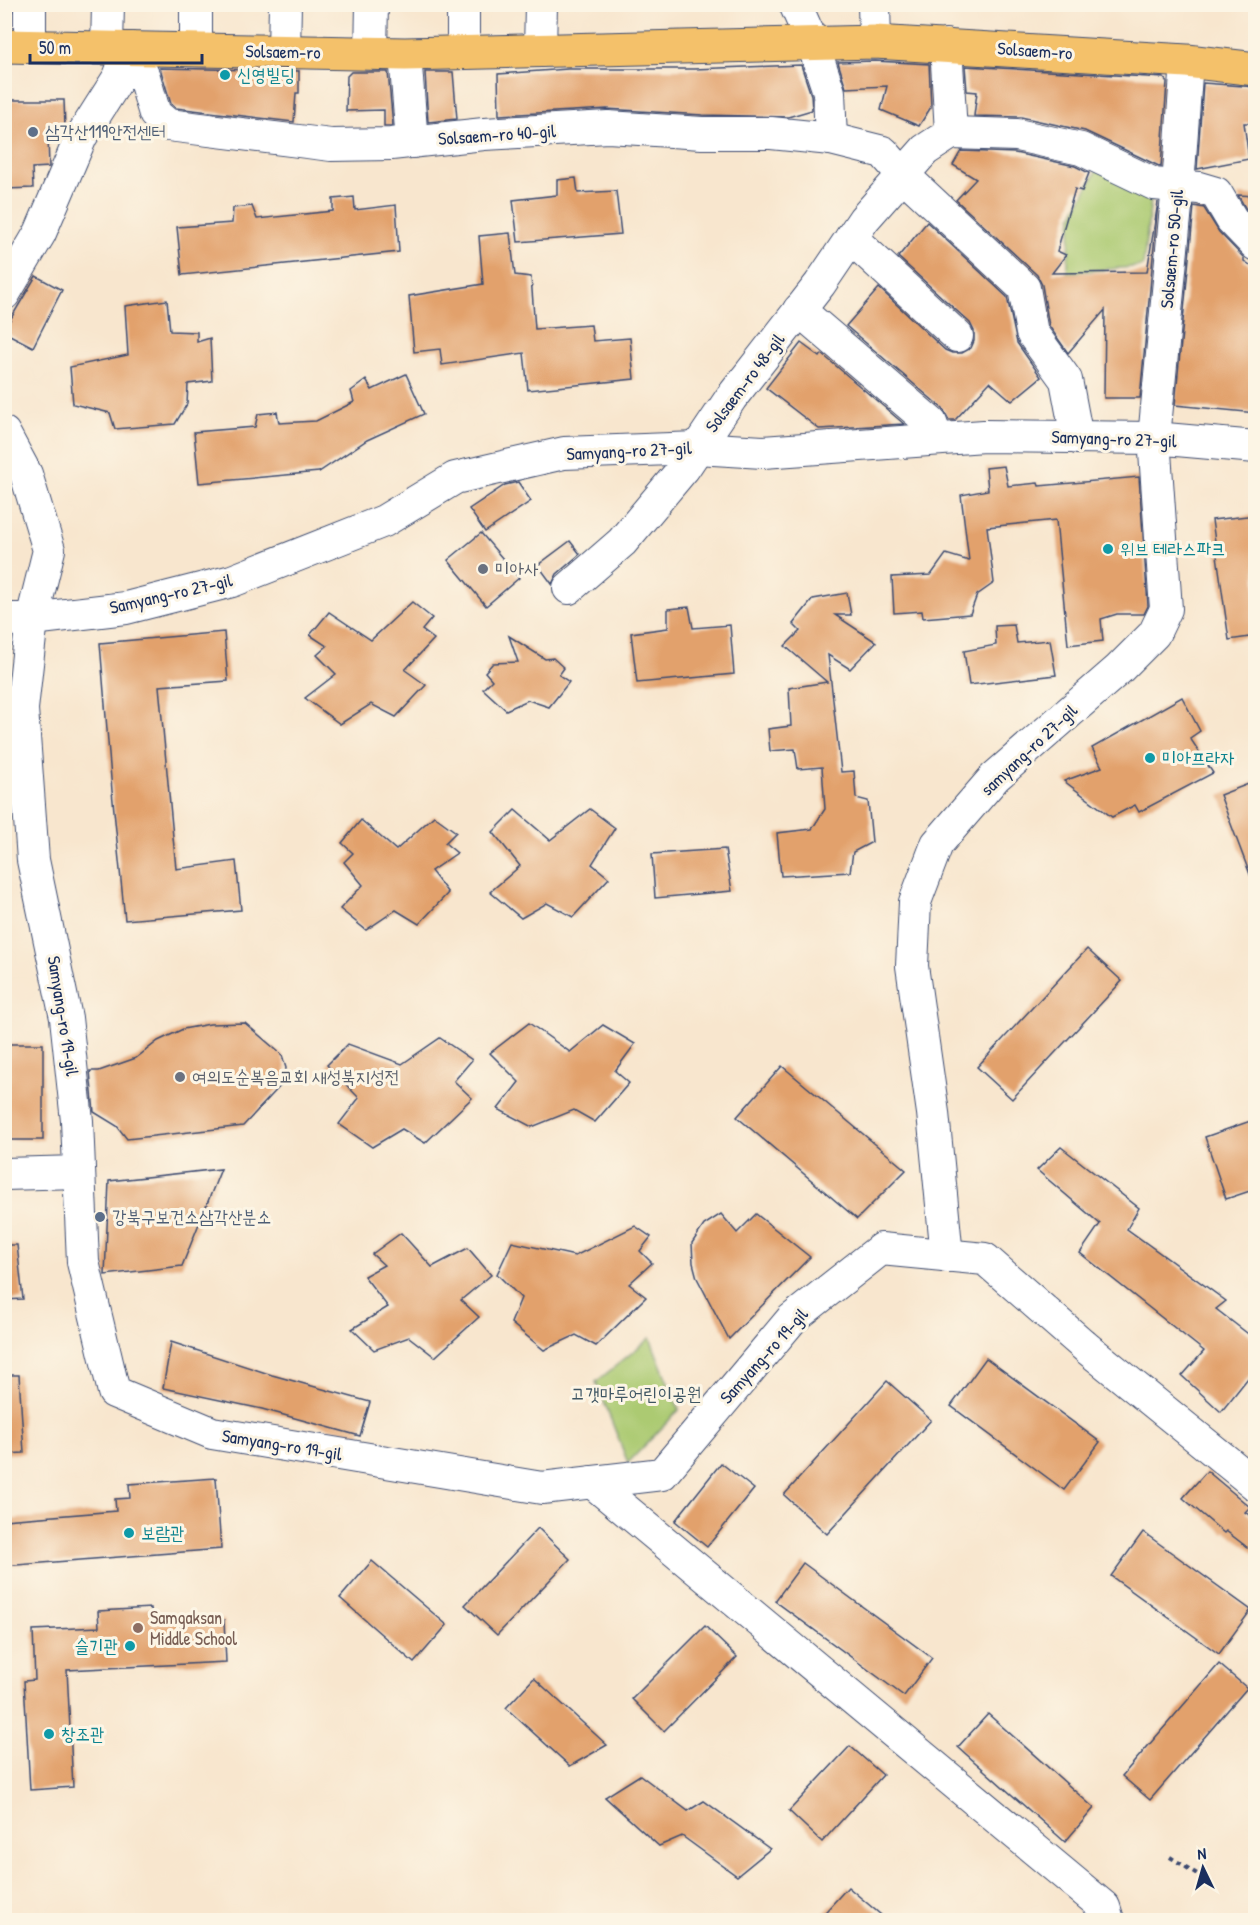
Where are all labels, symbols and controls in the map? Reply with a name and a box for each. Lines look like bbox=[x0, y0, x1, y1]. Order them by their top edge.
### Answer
scale bar bbox=[30, 27, 202, 65]
text: 50 m bbox=[39, 35, 71, 60]
street label: Solsaem-ro bbox=[997, 35, 1073, 66]
street label: Solsaem-ro bbox=[245, 38, 321, 65]
place label: 신영빌딩 bbox=[237, 62, 295, 87]
marker: 신영빌딩 bbox=[218, 68, 232, 82]
street label: Solsaem-ro 40-gil bbox=[437, 118, 557, 151]
place label: 삼각산119안전센터 bbox=[45, 119, 166, 144]
marker: 삼각산119안전센터 bbox=[26, 125, 40, 139]
street label: Solsaem-ro 50-gil bbox=[1154, 188, 1189, 309]
street label: Solsaem-ro 48-gil bbox=[699, 328, 790, 437]
street label: Samyang-ro 27-gil bbox=[1051, 424, 1177, 453]
street label: Samyang-ro 27-gil bbox=[566, 435, 692, 466]
place label: 위브 테라스파크 bbox=[1120, 536, 1226, 561]
marker: 위브 테라스파크 bbox=[1101, 542, 1115, 556]
place label: 미아사 bbox=[495, 556, 539, 581]
marker: 미아사 bbox=[476, 562, 490, 576]
street label: Samyang-ro 27-gil bbox=[107, 567, 235, 620]
street label: samyang-ro 27-gil bbox=[975, 698, 1083, 801]
place label: 미아프라자 bbox=[1162, 745, 1235, 770]
marker: 미아프라자 bbox=[1143, 751, 1157, 765]
street label: Samyang-ro 19-gil bbox=[42, 954, 85, 1078]
place label: 여의도순복음교회 새성북지성전 bbox=[192, 1064, 399, 1089]
marker: 여의도순복음교회 새성북지성전 bbox=[173, 1070, 187, 1084]
place label: 강북구보건소삼각산분소 bbox=[112, 1204, 271, 1229]
marker: 강북구보건소삼각산분소 bbox=[93, 1210, 107, 1224]
street label: Samyang-ro 19-gil bbox=[714, 1302, 814, 1409]
park label: 고갯마루어린이공원 bbox=[571, 1381, 701, 1406]
street label: Samyang-ro 19-gil bbox=[220, 1423, 344, 1466]
place label: 보람관 bbox=[141, 1520, 184, 1545]
marker: 보람관 bbox=[122, 1526, 136, 1540]
place label: Samgaksan Middle School bbox=[150, 1605, 237, 1651]
marker: Samgaksan Middle School bbox=[131, 1621, 145, 1635]
place label: 슬기관 bbox=[75, 1633, 118, 1658]
marker: 슬기관 bbox=[123, 1639, 137, 1653]
place label: 창조관 bbox=[61, 1721, 104, 1746]
marker: 창조관 bbox=[42, 1727, 56, 1741]
north arrow bbox=[1173, 1838, 1233, 1898]
text: N bbox=[1196, 1842, 1207, 1864]

